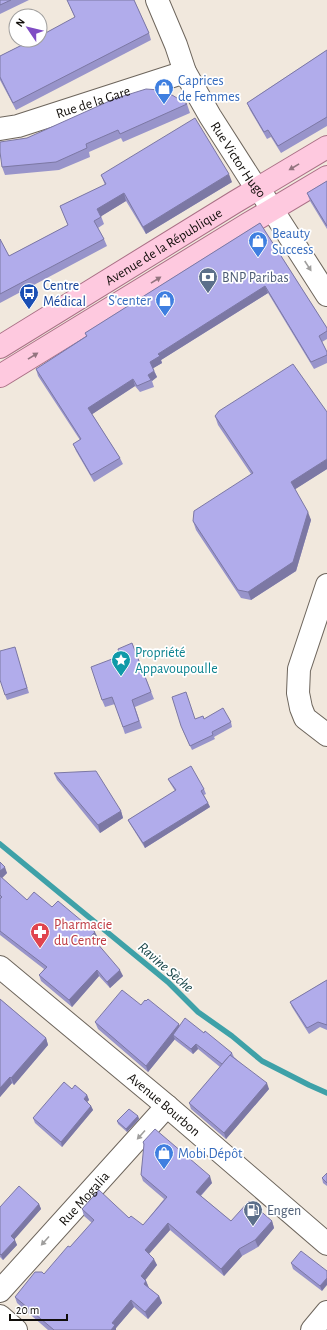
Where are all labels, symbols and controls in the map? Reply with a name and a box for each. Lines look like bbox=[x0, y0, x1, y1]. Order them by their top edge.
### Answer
north arrow bbox=[8, 8, 48, 48]
text: N bbox=[14, 16, 27, 29]
place label: Caprices de Femmes bbox=[178, 74, 240, 104]
shop icon: Caprices de Femmes bbox=[153, 77, 175, 105]
street label: Rue de la Gare bbox=[54, 84, 132, 121]
street label: Rue Victor Hugo bbox=[208, 119, 269, 200]
one-way arrow bbox=[288, 164, 300, 171]
street label: Avenue de la République bbox=[103, 206, 225, 288]
place label: Beauty Success bbox=[272, 227, 313, 257]
shop icon: Beauty Success bbox=[247, 230, 269, 258]
one-way arrow bbox=[305, 261, 312, 272]
bank icon: BNP Paribas bbox=[197, 266, 219, 294]
place label: BNP Paribas bbox=[222, 271, 289, 285]
one-way arrow bbox=[151, 276, 161, 284]
place label: Centre Médical bbox=[43, 279, 86, 309]
bus stop icon: Centre Médical bbox=[18, 282, 40, 310]
shop icon: S'center bbox=[154, 289, 176, 317]
place label: S'center bbox=[108, 294, 151, 308]
one-way arrow bbox=[27, 352, 39, 359]
place label: Propriété Appavoupoulle bbox=[135, 646, 218, 676]
place icon: Propriété Appavoupoulle bbox=[110, 649, 132, 677]
place label: Pharmacie du Centre bbox=[54, 918, 112, 948]
pharmacy icon: Pharmacie du Centre bbox=[29, 921, 51, 949]
water label: Ravine Sèche bbox=[135, 939, 196, 996]
street label: Avenue Bourbon bbox=[125, 1070, 203, 1139]
one-way arrow bbox=[137, 1129, 146, 1140]
shop icon: Mobi Dépôt bbox=[153, 1142, 175, 1170]
place label: Mobi Dépôt bbox=[178, 1147, 243, 1161]
street label: Rue Mogalia bbox=[57, 1169, 113, 1229]
fuel station icon: Engen bbox=[242, 1199, 264, 1227]
place label: Engen bbox=[267, 1204, 301, 1218]
one-way arrow bbox=[41, 1237, 50, 1246]
scale bar bbox=[10, 1296, 67, 1322]
text: 20 m bbox=[16, 1304, 39, 1316]

